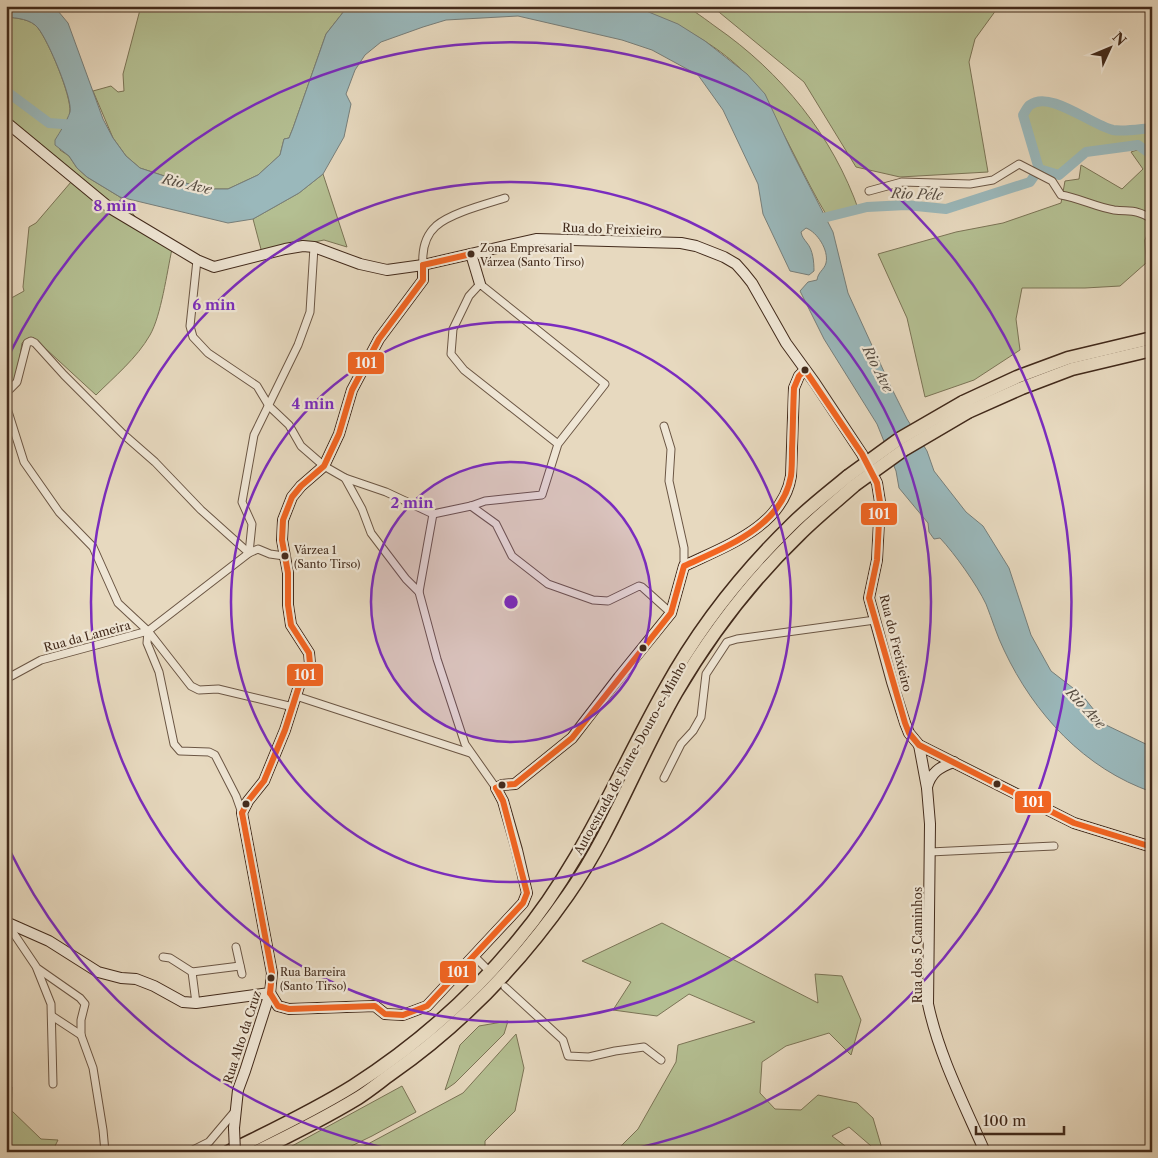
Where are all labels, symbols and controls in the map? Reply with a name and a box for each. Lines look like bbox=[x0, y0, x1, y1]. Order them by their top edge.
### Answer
north arrow bbox=[1086, 22, 1136, 72]
text: N bbox=[1109, 28, 1130, 50]
water label: Rio Ave bbox=[160, 169, 215, 199]
water label: Rio Péle bbox=[890, 184, 944, 204]
text: 8 min bbox=[93, 196, 138, 215]
street label: Rua do Freixieiro bbox=[562, 220, 662, 238]
place label: Zona Empresarial Várzea (Santo Tirso) bbox=[479, 241, 584, 269]
marker: Zona Empresarial Várzea (Santo Tirso) bbox=[466, 249, 476, 259]
text: 6 min bbox=[192, 295, 236, 314]
water label: Rio Ave bbox=[858, 342, 898, 396]
line badge: 101 bbox=[347, 351, 385, 375]
text: 101 bbox=[355, 354, 377, 372]
unlabelled marker bbox=[800, 365, 810, 375]
text: 4 min bbox=[291, 394, 335, 413]
text: 2 min bbox=[390, 493, 434, 512]
line badge: 101 bbox=[860, 502, 898, 526]
text: 101 bbox=[868, 505, 890, 523]
place label: Várzea 1 (Santo Tirso) bbox=[293, 543, 360, 571]
marker: Várzea 1 (Santo Tirso) bbox=[280, 551, 290, 561]
centre of rings bbox=[502, 593, 520, 611]
street label: Rua do Freixieiro bbox=[877, 593, 915, 693]
street label: Rua da Lameira bbox=[42, 617, 133, 655]
unlabelled marker bbox=[638, 643, 648, 653]
street label: Autoestrada de Entre-Douro-e-Minho bbox=[570, 659, 690, 858]
line badge: 101 bbox=[286, 663, 324, 687]
text: 101 bbox=[294, 666, 316, 684]
water label: Rio Ave bbox=[1062, 683, 1110, 733]
unlabelled marker bbox=[992, 779, 1002, 789]
unlabelled marker bbox=[497, 780, 507, 790]
line badge: 101 bbox=[1014, 790, 1052, 814]
text: 101 bbox=[1022, 793, 1044, 811]
unlabelled marker bbox=[241, 799, 251, 809]
street label: Rua dos 5 Caminhos bbox=[910, 887, 925, 1003]
line badge: 101 bbox=[439, 960, 477, 984]
text: 101 bbox=[447, 963, 469, 981]
place label: Rua Barreira (Santo Tirso) bbox=[280, 965, 346, 993]
marker: Rua Barreira (Santo Tirso) bbox=[266, 973, 276, 983]
street label: Rua Alto da Cruz bbox=[220, 989, 264, 1085]
scale bar bbox=[976, 1103, 1063, 1135]
text: 100 m bbox=[983, 1111, 1026, 1130]

